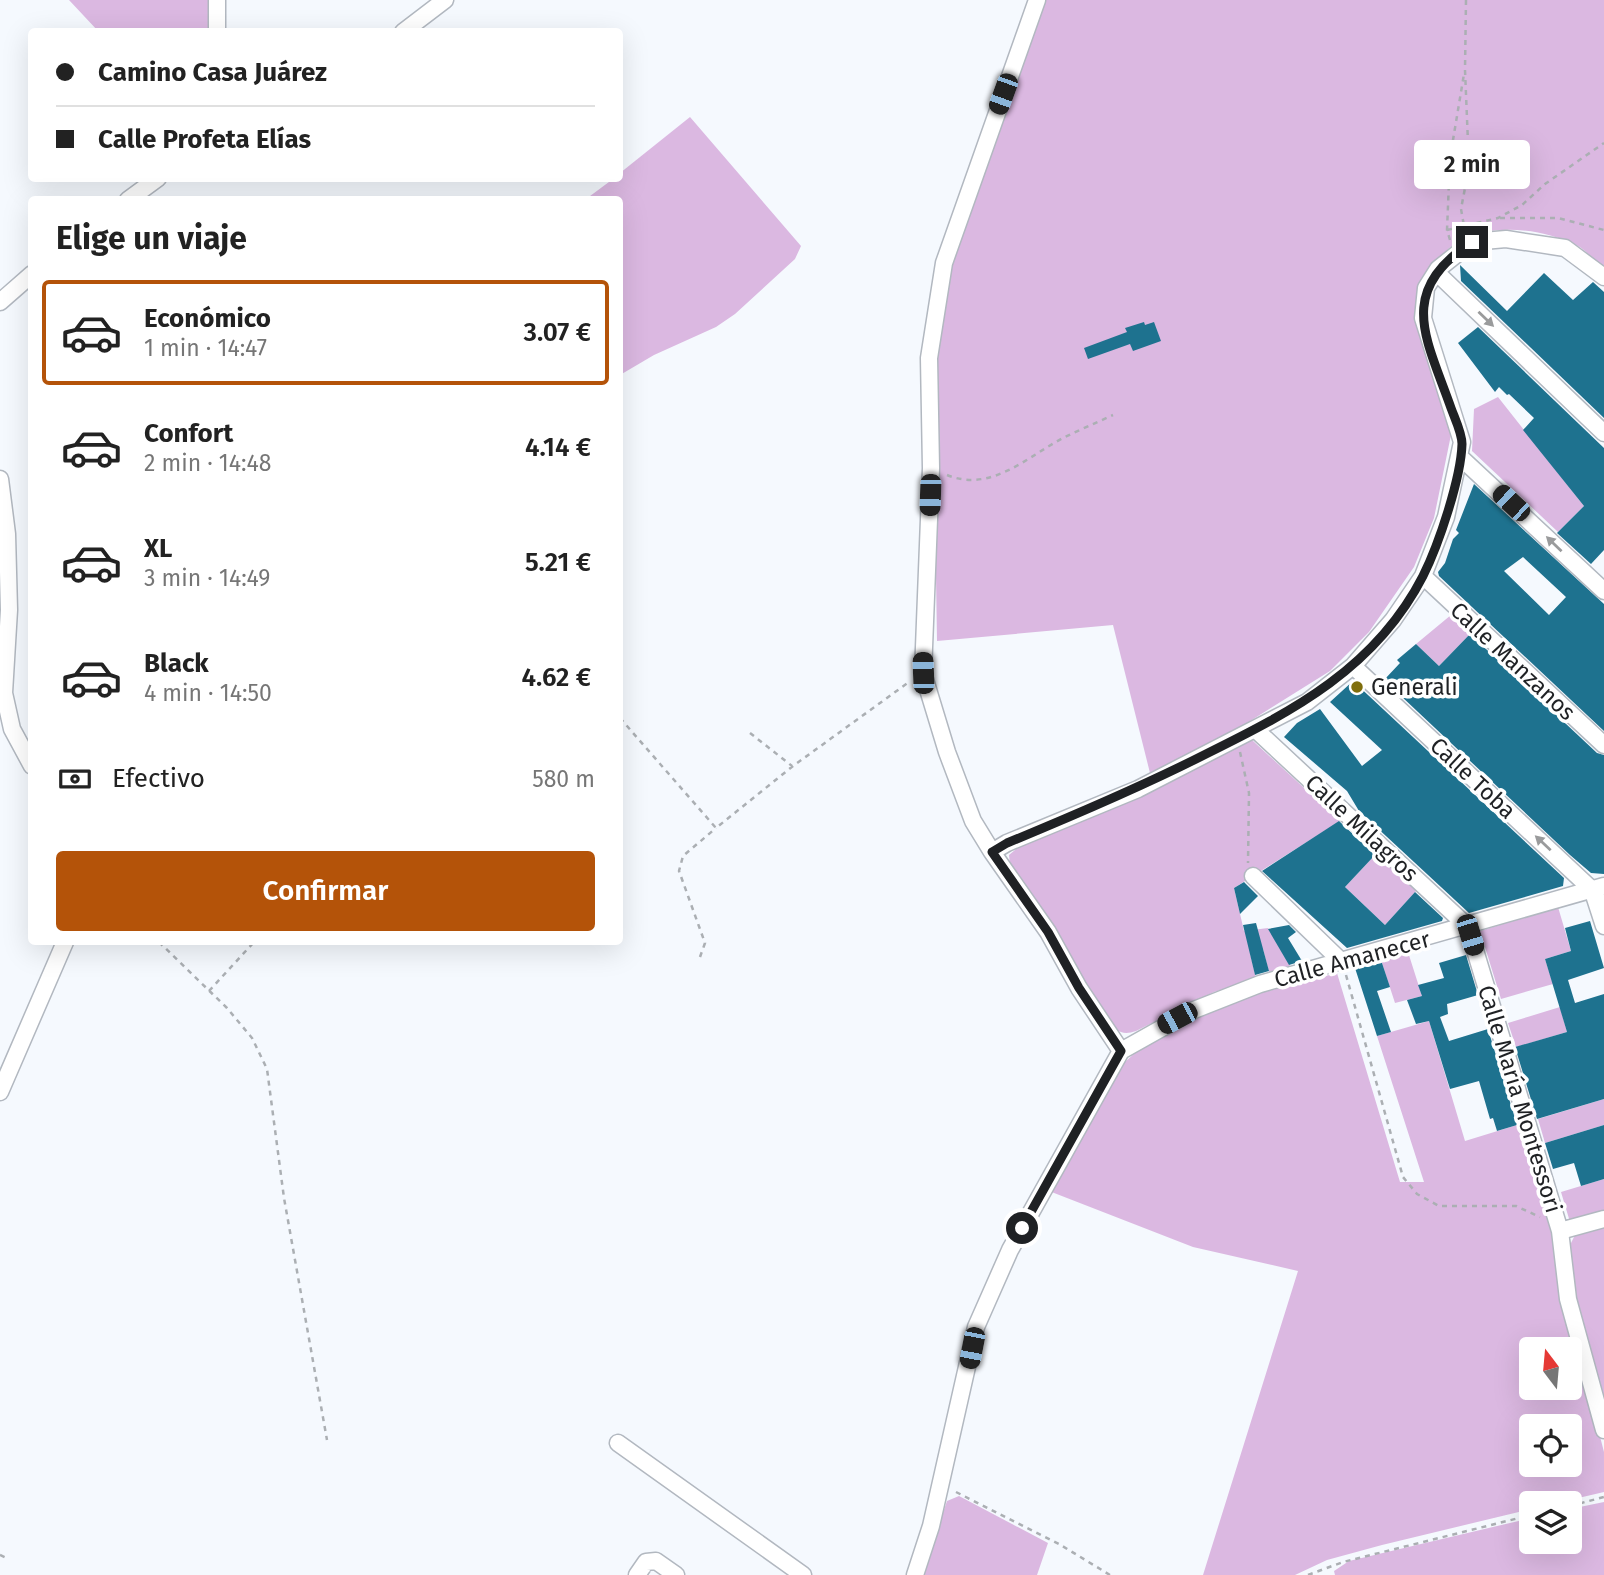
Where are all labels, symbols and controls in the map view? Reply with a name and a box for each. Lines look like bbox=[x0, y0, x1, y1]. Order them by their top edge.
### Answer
text: Camino Casa Juárez bbox=[98, 57, 327, 88]
car bbox=[986, 71, 1021, 117]
text: Calle Profeta Elías bbox=[98, 124, 311, 155]
callout: 2 min bbox=[1414, 140, 1530, 190]
text: 2 min bbox=[1444, 150, 1500, 178]
text: Elige un viaje bbox=[56, 219, 247, 257]
route end bbox=[1456, 226, 1488, 258]
icon: car bbox=[60, 301, 123, 364]
text: Económico bbox=[144, 303, 271, 334]
one-way arrow bbox=[1477, 311, 1494, 328]
text: 3.07 € bbox=[524, 317, 591, 348]
text: 1 min · 14:47 bbox=[144, 334, 267, 362]
icon: car bbox=[60, 416, 123, 479]
text: Confort bbox=[144, 418, 233, 449]
text: 4.14 € bbox=[525, 432, 591, 463]
text: 2 min · 14:48 bbox=[144, 449, 271, 477]
car bbox=[919, 474, 942, 516]
car bbox=[1489, 481, 1534, 525]
icon: car bbox=[60, 531, 123, 594]
text: XL bbox=[144, 533, 172, 564]
one-way arrow bbox=[1546, 536, 1563, 553]
text: 5.21 € bbox=[525, 547, 591, 578]
text: 3 min · 14:49 bbox=[144, 564, 270, 592]
street label: Calle Manzanos bbox=[1445, 596, 1581, 726]
icon: car bbox=[60, 646, 123, 709]
text: Black bbox=[144, 648, 209, 679]
car bbox=[912, 652, 935, 694]
text: 4.62 € bbox=[522, 662, 591, 693]
place label: Generali bbox=[1371, 673, 1458, 701]
text: 4 min · 14:50 bbox=[144, 679, 272, 707]
marker: Generali bbox=[1349, 679, 1365, 695]
street label: Calle Toba bbox=[1424, 731, 1522, 825]
icon: cash bbox=[56, 760, 94, 798]
text: Efectivo bbox=[112, 763, 205, 794]
text: 580 m bbox=[532, 765, 595, 793]
street label: Calle Milagros bbox=[1300, 768, 1424, 888]
one-way arrow bbox=[1534, 835, 1552, 851]
button: Confirmar bbox=[56, 851, 595, 931]
car bbox=[1454, 912, 1487, 958]
street label: Calle Amanecer bbox=[1271, 925, 1433, 993]
street label: Calle María Montessori bbox=[1472, 982, 1568, 1216]
car bbox=[1154, 999, 1201, 1037]
route start bbox=[1006, 1212, 1038, 1244]
car bbox=[958, 1325, 987, 1371]
north arrow bbox=[1519, 1337, 1582, 1400]
map controls bbox=[1519, 1337, 1582, 1554]
button: locate bbox=[1519, 1414, 1582, 1477]
button: layers bbox=[1519, 1491, 1582, 1554]

